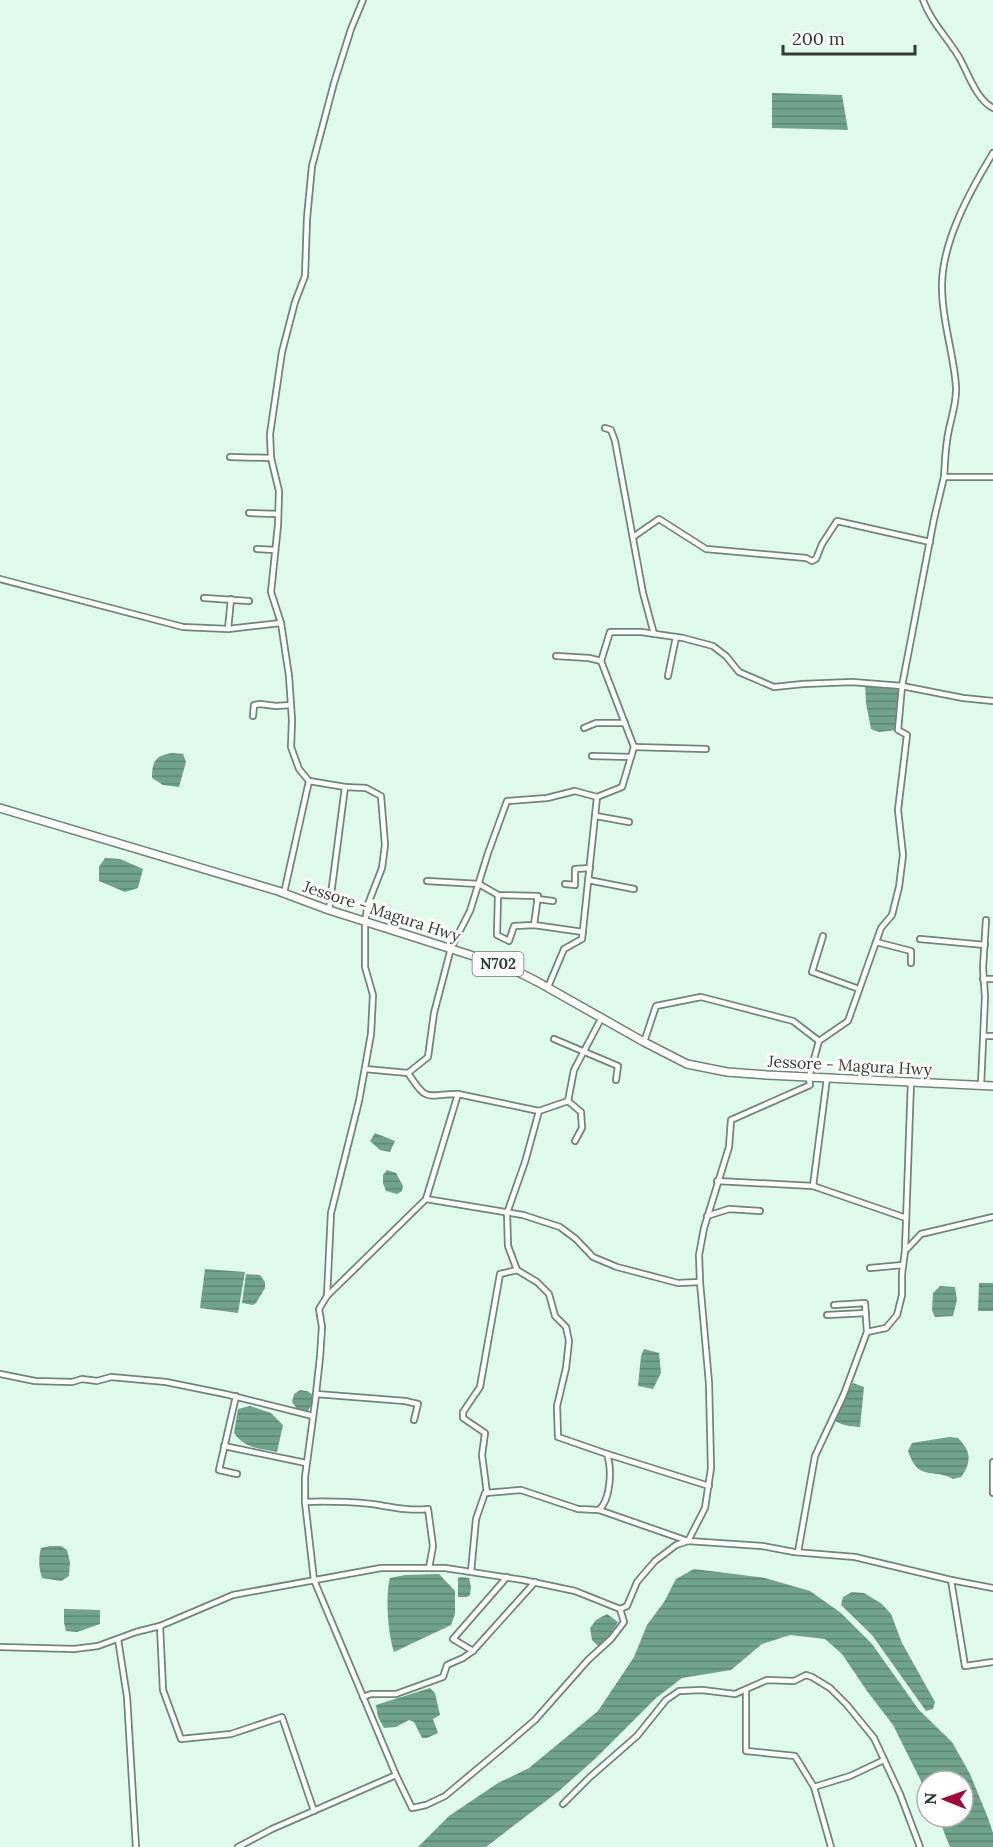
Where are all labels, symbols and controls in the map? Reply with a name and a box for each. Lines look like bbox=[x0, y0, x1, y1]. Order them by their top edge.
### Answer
scale bar bbox=[783, 18, 915, 56]
text: 200 m bbox=[792, 27, 845, 50]
street label: Jessore - Magura Hwy bbox=[300, 876, 464, 946]
road number: N702 bbox=[472, 952, 524, 976]
street label: Jessore - Magura Hwy bbox=[766, 1051, 933, 1079]
north arrow bbox=[915, 1769, 975, 1829]
text: N bbox=[920, 1792, 940, 1805]

